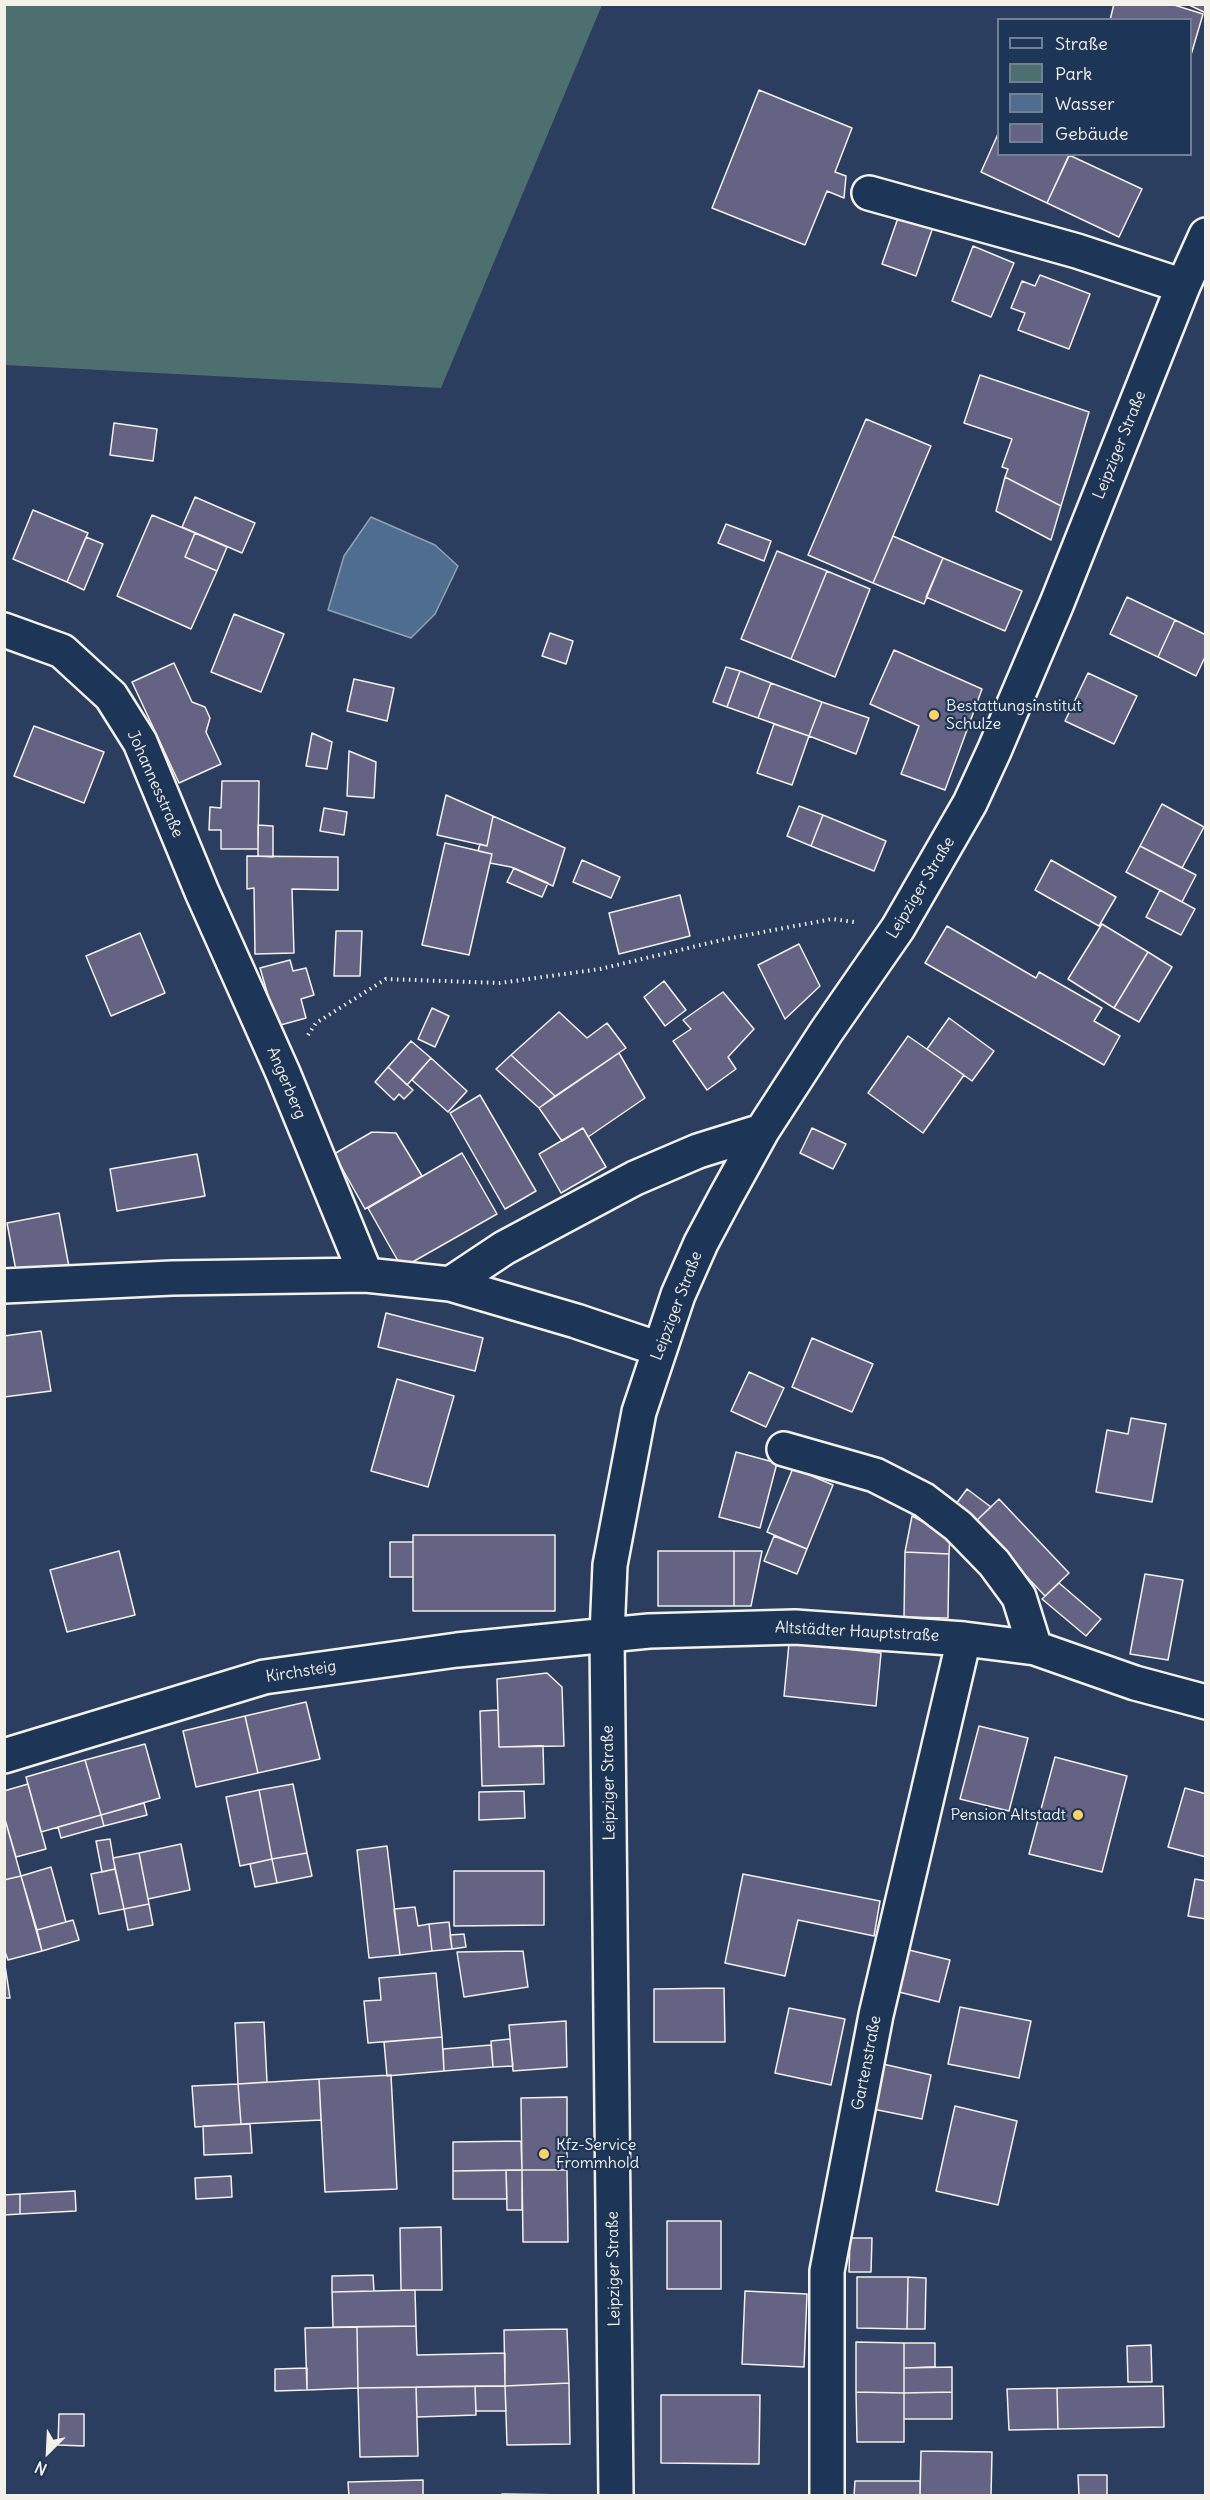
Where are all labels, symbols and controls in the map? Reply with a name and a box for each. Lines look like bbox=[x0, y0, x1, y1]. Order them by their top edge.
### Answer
legend bbox=[997, 18, 1192, 156]
text: Straße bbox=[1055, 32, 1108, 55]
text: Park bbox=[1055, 62, 1092, 85]
text: Wasser bbox=[1055, 92, 1114, 115]
text: Gebäude bbox=[1055, 122, 1128, 145]
street label: Leipziger Straße bbox=[1089, 388, 1151, 502]
place label: Bestattungsinstitut Schulze bbox=[946, 696, 1082, 734]
marker: Bestattungsinstitut Schulze bbox=[927, 708, 941, 722]
street label: Johannesstraße bbox=[123, 727, 187, 841]
street label: Leipziger Straße bbox=[883, 834, 959, 942]
street label: Angerberg bbox=[262, 1044, 310, 1122]
street label: Leipziger Straße bbox=[647, 1249, 707, 1363]
street label: Altstädter Hauptstraße bbox=[774, 1618, 940, 1646]
street label: Kirchsteig bbox=[265, 1657, 337, 1687]
street label: Leipziger Straße bbox=[598, 1725, 620, 1841]
place label: Pension Altstadt bbox=[950, 1805, 1066, 1825]
marker: Pension Altstadt bbox=[1071, 1808, 1085, 1822]
street label: Gartenstraße bbox=[848, 2014, 886, 2112]
place label: Kfz-Service Frommhold bbox=[556, 2135, 639, 2173]
marker: Kfz-Service Frommhold bbox=[537, 2147, 551, 2161]
street label: Leipziger Straße bbox=[603, 2211, 625, 2327]
north arrow bbox=[18, 2422, 78, 2482]
text: N bbox=[32, 2457, 50, 2480]

